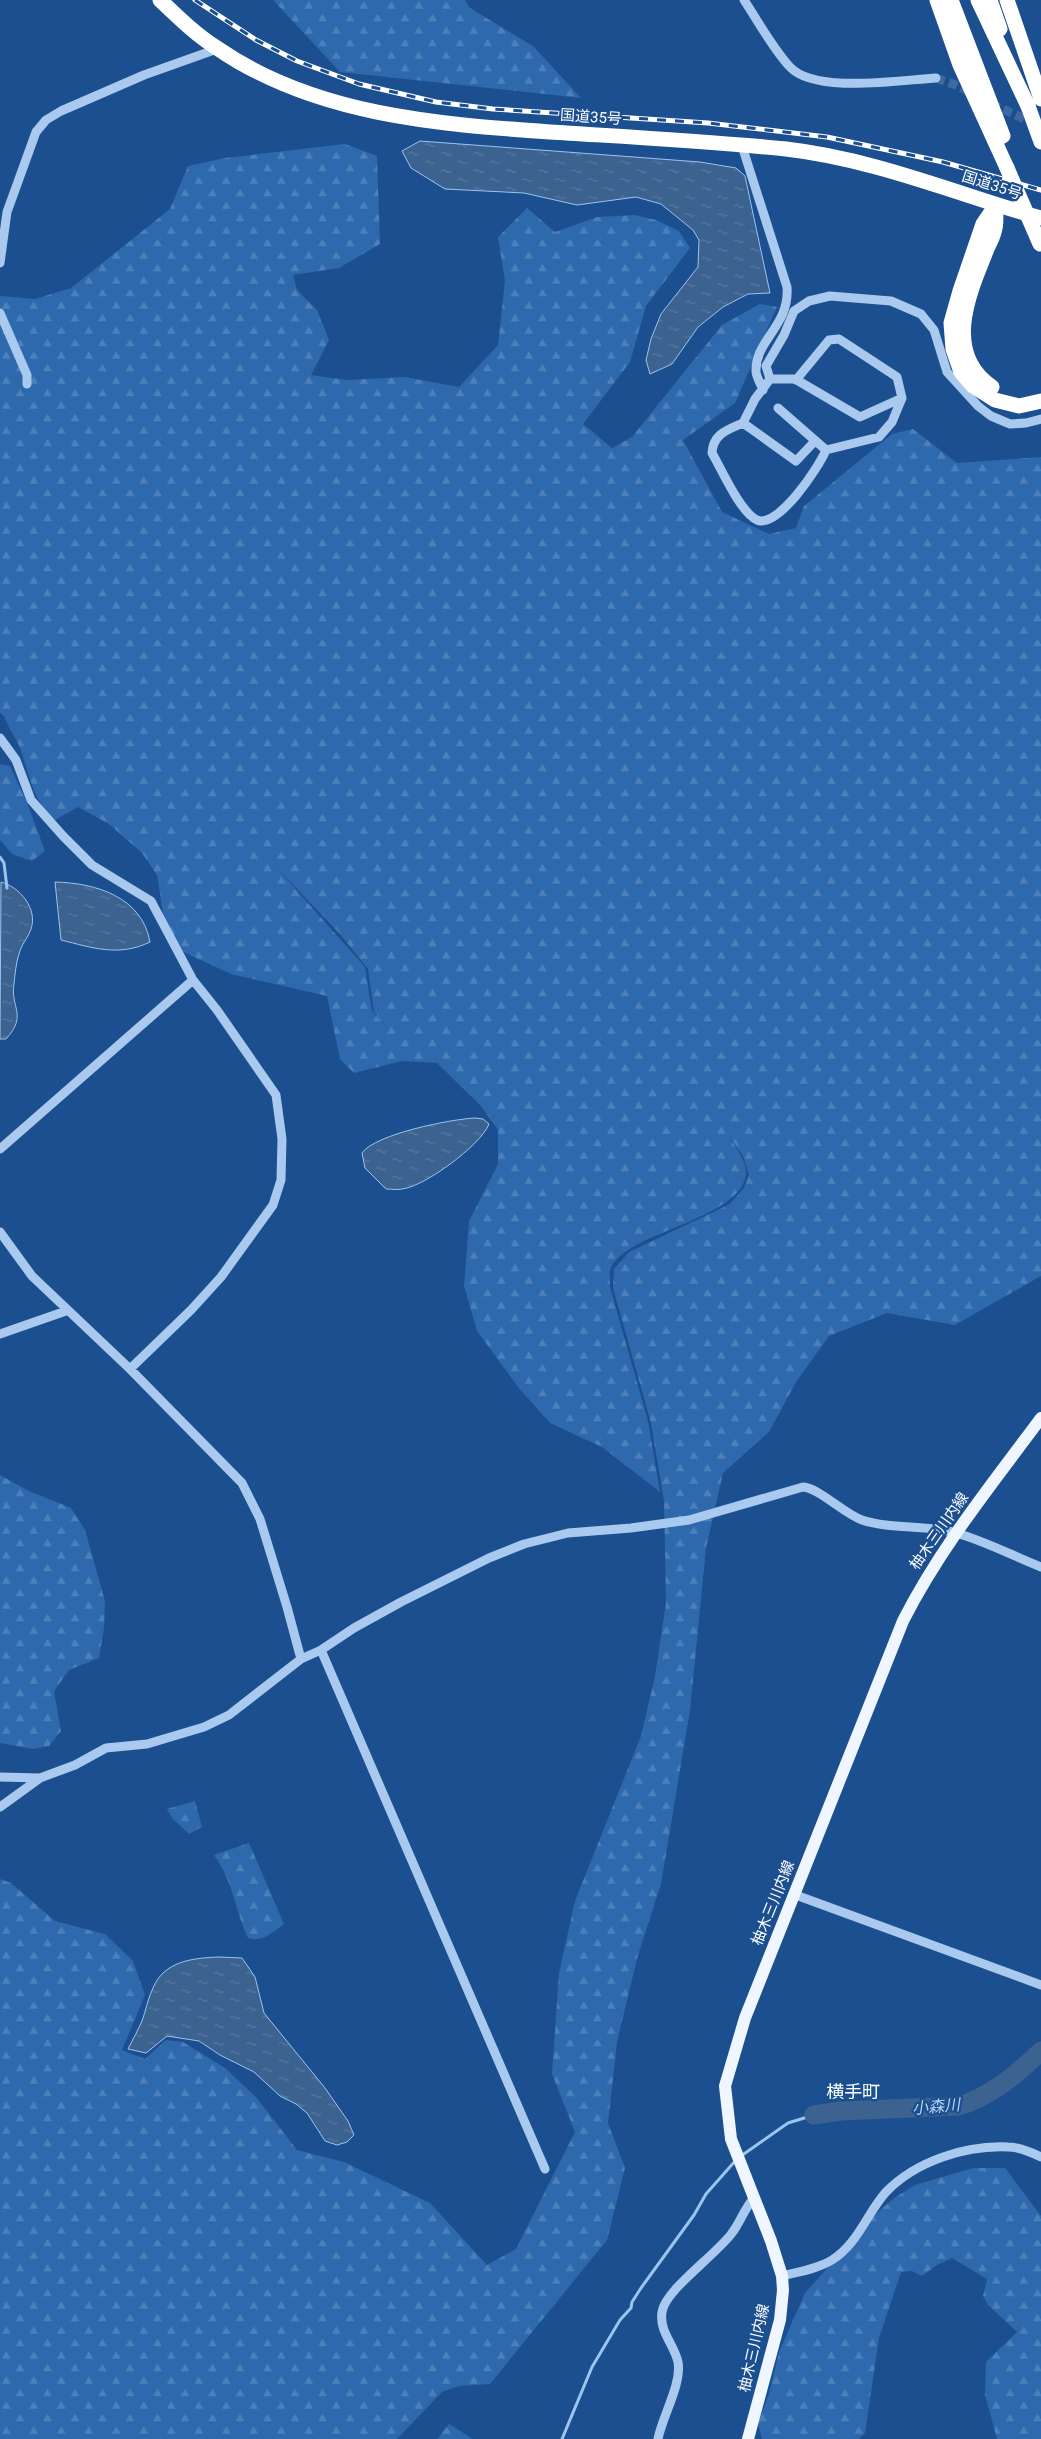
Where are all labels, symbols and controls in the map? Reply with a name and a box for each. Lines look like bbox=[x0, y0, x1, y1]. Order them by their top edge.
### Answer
street label: 国道35号 bbox=[560, 106, 622, 128]
street label: 国道35号 bbox=[960, 167, 1024, 203]
street label: 柚木三川内線 bbox=[906, 1489, 972, 1573]
street label: 柚木三川内線 bbox=[748, 1858, 798, 1948]
district label: 横手町 bbox=[826, 2081, 880, 2102]
water label: 小森川 bbox=[911, 2095, 963, 2118]
street label: 柚木三川内線 bbox=[735, 2302, 773, 2394]

